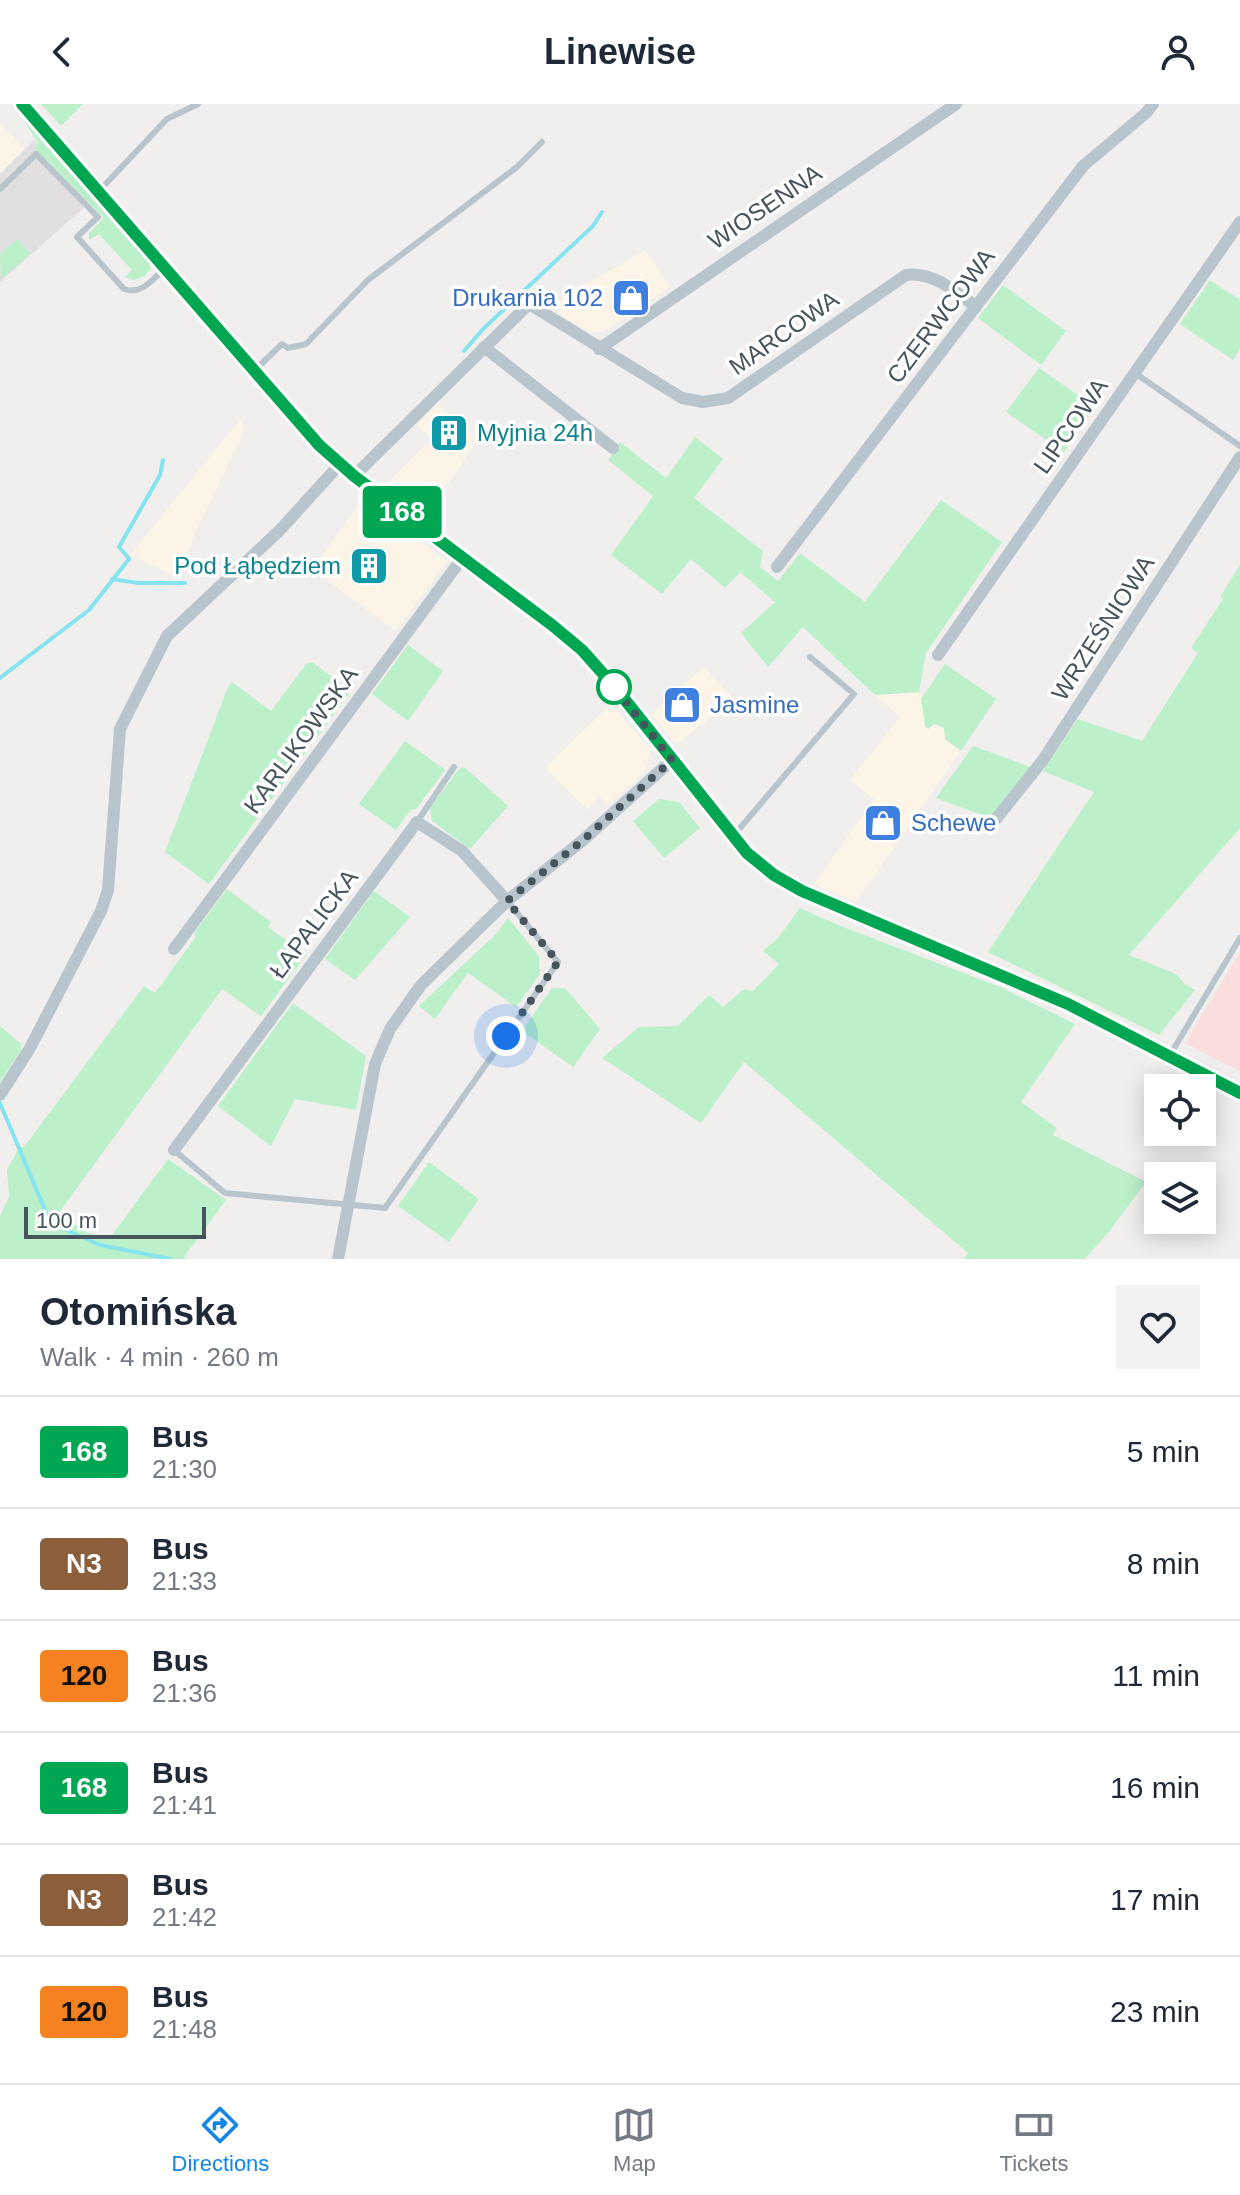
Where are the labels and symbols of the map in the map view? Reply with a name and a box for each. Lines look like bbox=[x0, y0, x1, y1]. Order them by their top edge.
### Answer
street label: WIOSENNA bbox=[703, 159, 826, 254]
street label: CZERWCOWA bbox=[881, 243, 1000, 388]
shop icon: Drukarnia 102 bbox=[610, 277, 652, 319]
place label: Drukarnia 102 bbox=[452, 284, 603, 311]
street label: MARCOWA bbox=[724, 285, 844, 380]
street label: LIPCOWA bbox=[1028, 373, 1113, 478]
building icon: Myjnia 24h bbox=[428, 412, 470, 454]
place label: Myjnia 24h bbox=[477, 419, 593, 446]
line badge: 168 bbox=[356, 486, 448, 538]
building icon: Pod Łąbędziem bbox=[348, 545, 390, 587]
street label: WRZEŚNIOWA bbox=[1046, 550, 1159, 705]
place label: Pod Łąbędziem bbox=[174, 552, 341, 579]
street label: KARLIKOWSKA bbox=[238, 661, 363, 818]
unlabelled marker bbox=[597, 670, 631, 704]
shop icon: Jasmine bbox=[661, 684, 703, 726]
place label: Jasmine bbox=[710, 691, 799, 718]
shop icon: Schewe bbox=[862, 802, 904, 844]
place label: Schewe bbox=[911, 809, 996, 836]
street label: ŁAPALICKA bbox=[264, 864, 363, 983]
your location bbox=[486, 1016, 526, 1056]
scale bar bbox=[24, 1203, 206, 1239]

